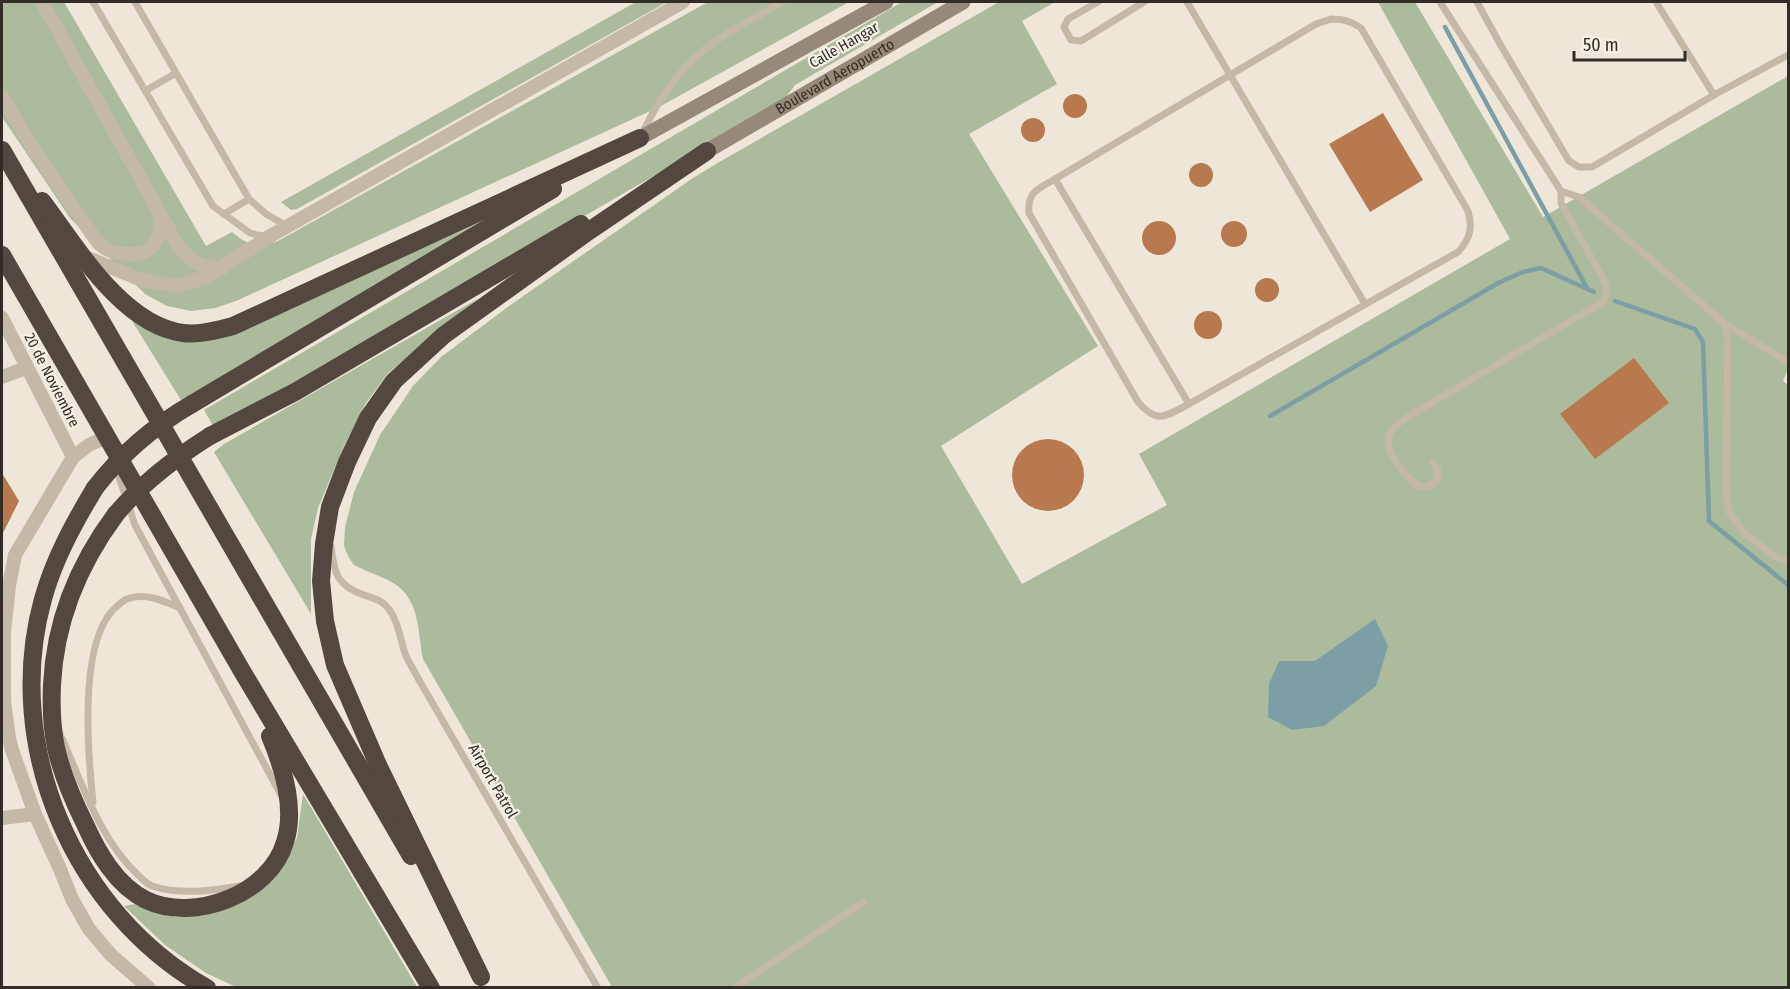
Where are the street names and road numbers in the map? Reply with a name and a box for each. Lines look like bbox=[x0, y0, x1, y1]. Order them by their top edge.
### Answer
street label: Calle Hangar bbox=[806, 18, 883, 72]
street label: Boulevard Aeropuerto bbox=[772, 35, 898, 118]
street label: 20 de Noviembre bbox=[20, 330, 84, 430]
street label: Airport Patrol bbox=[465, 741, 521, 821]

